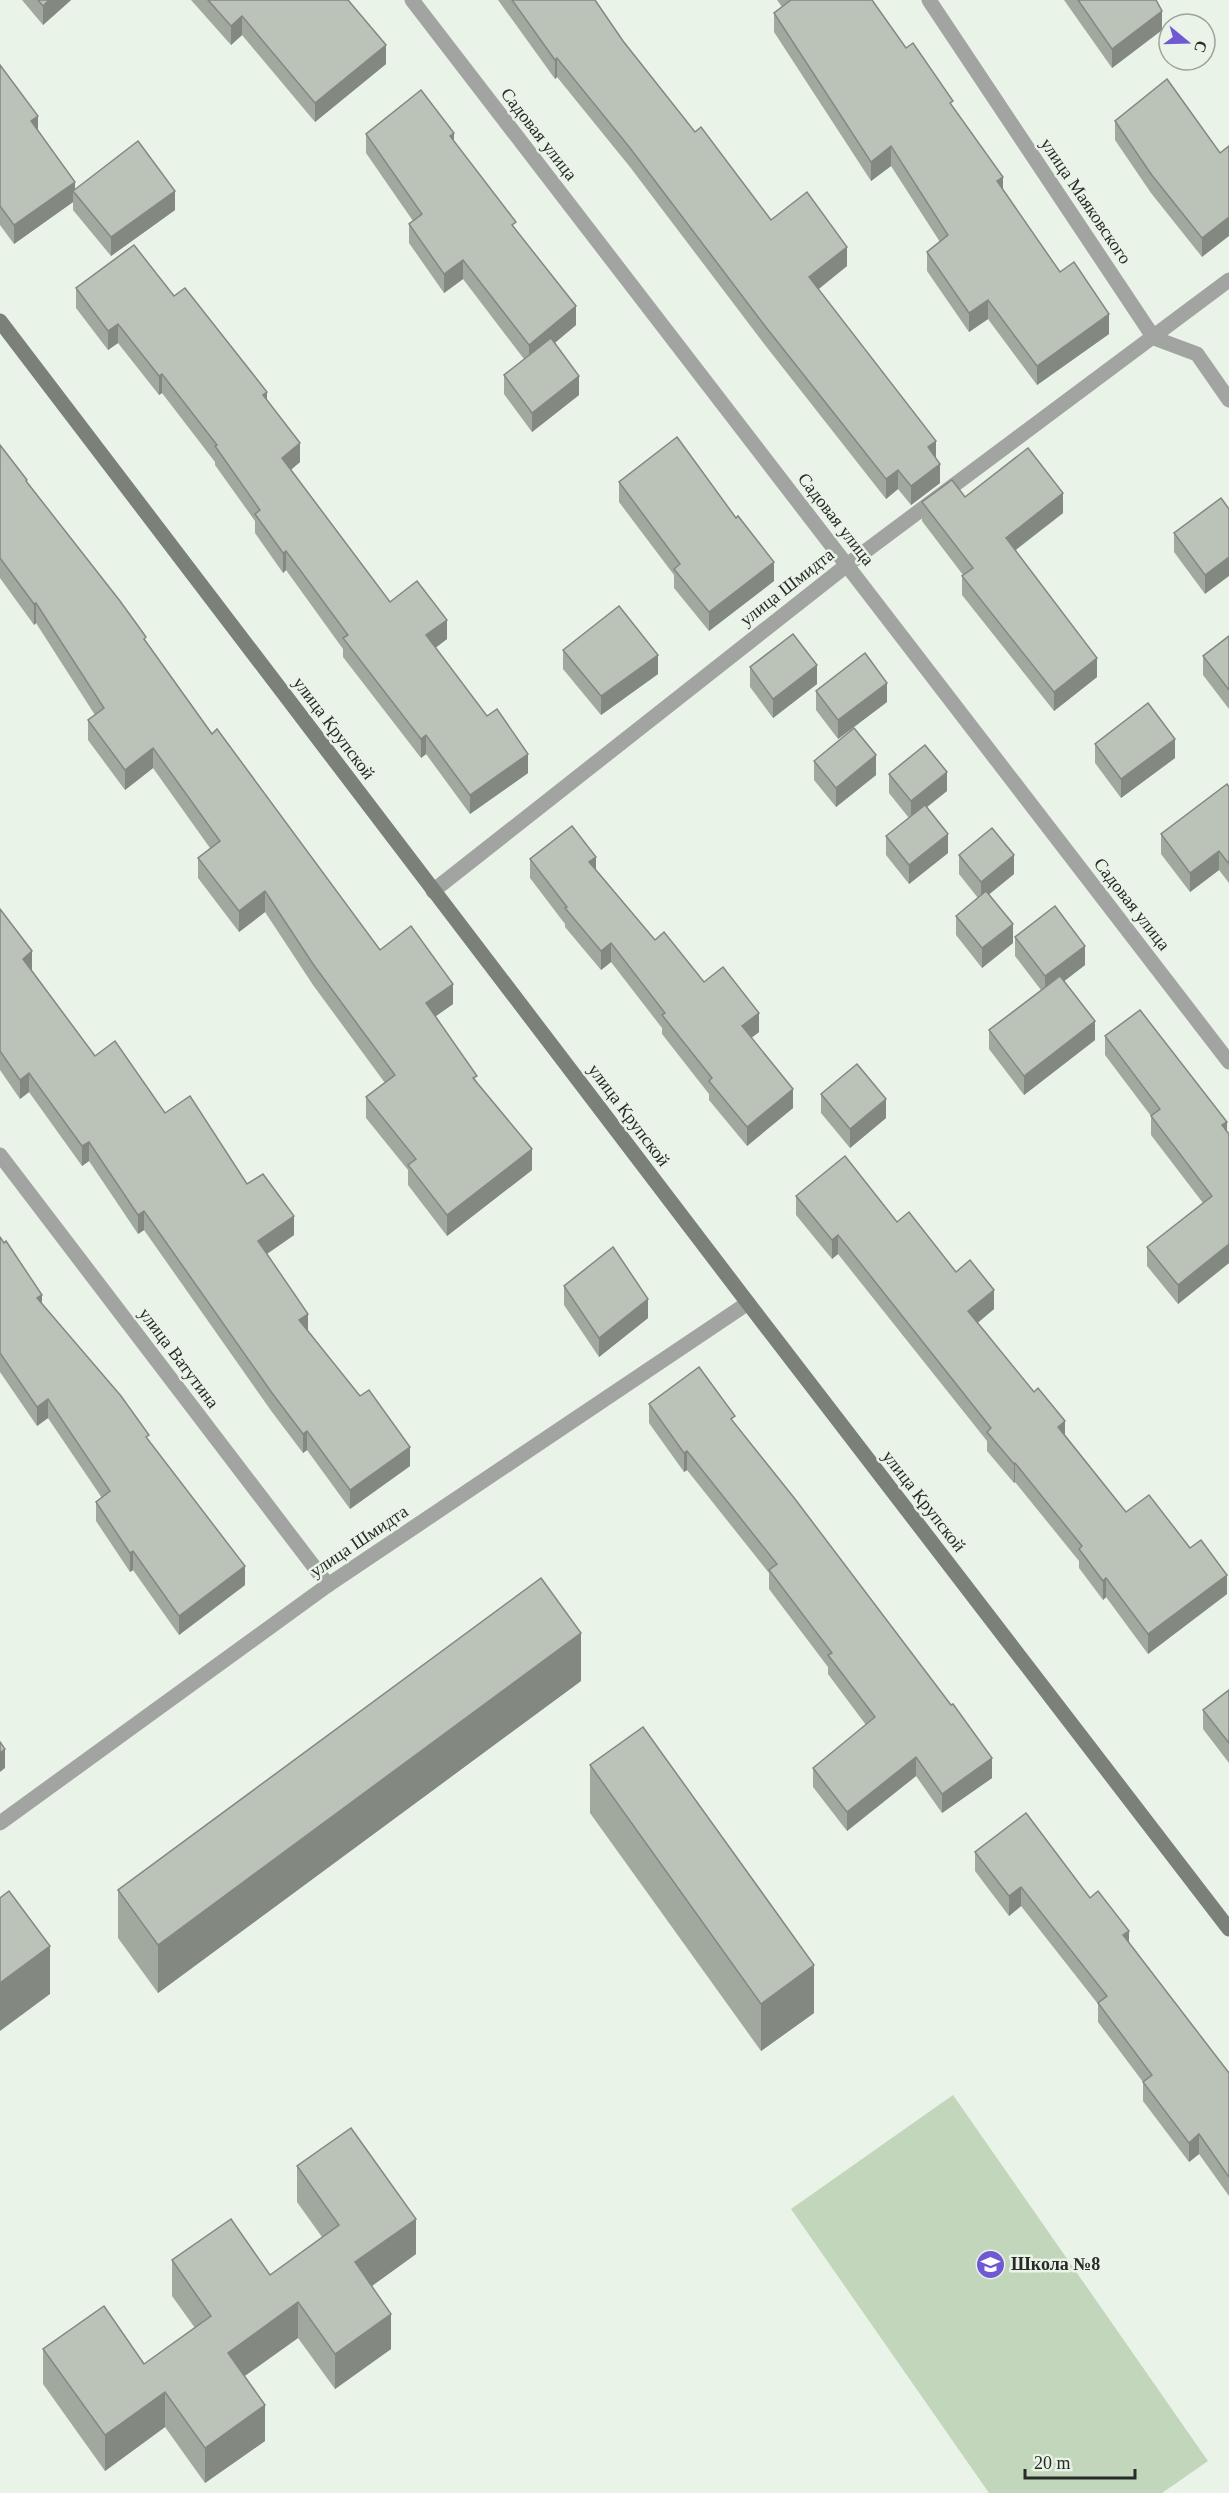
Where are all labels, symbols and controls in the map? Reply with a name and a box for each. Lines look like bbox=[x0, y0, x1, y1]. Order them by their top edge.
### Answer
north arrow bbox=[1157, 12, 1217, 72]
text: С bbox=[1191, 38, 1211, 55]
street label: Садовая улица bbox=[497, 84, 581, 184]
street label: улица Маяковского bbox=[1037, 134, 1135, 268]
street label: Садовая улица bbox=[794, 469, 878, 569]
street label: улица Шмидта bbox=[736, 544, 838, 630]
street label: улица Крупской bbox=[289, 673, 379, 783]
street label: Садовая улица bbox=[1090, 854, 1174, 954]
street label: улица Крупской bbox=[584, 1060, 674, 1170]
street label: улица Ватутина bbox=[135, 1304, 223, 1412]
street label: улица Крупской bbox=[878, 1446, 970, 1556]
street label: улица Шмидта bbox=[306, 1501, 412, 1581]
school or university icon: Школа №8 bbox=[974, 2248, 1006, 2280]
place label: Школа №8 bbox=[1011, 2254, 1100, 2274]
scale bar bbox=[1025, 2442, 1134, 2480]
text: 20 m bbox=[1034, 2453, 1071, 2473]

